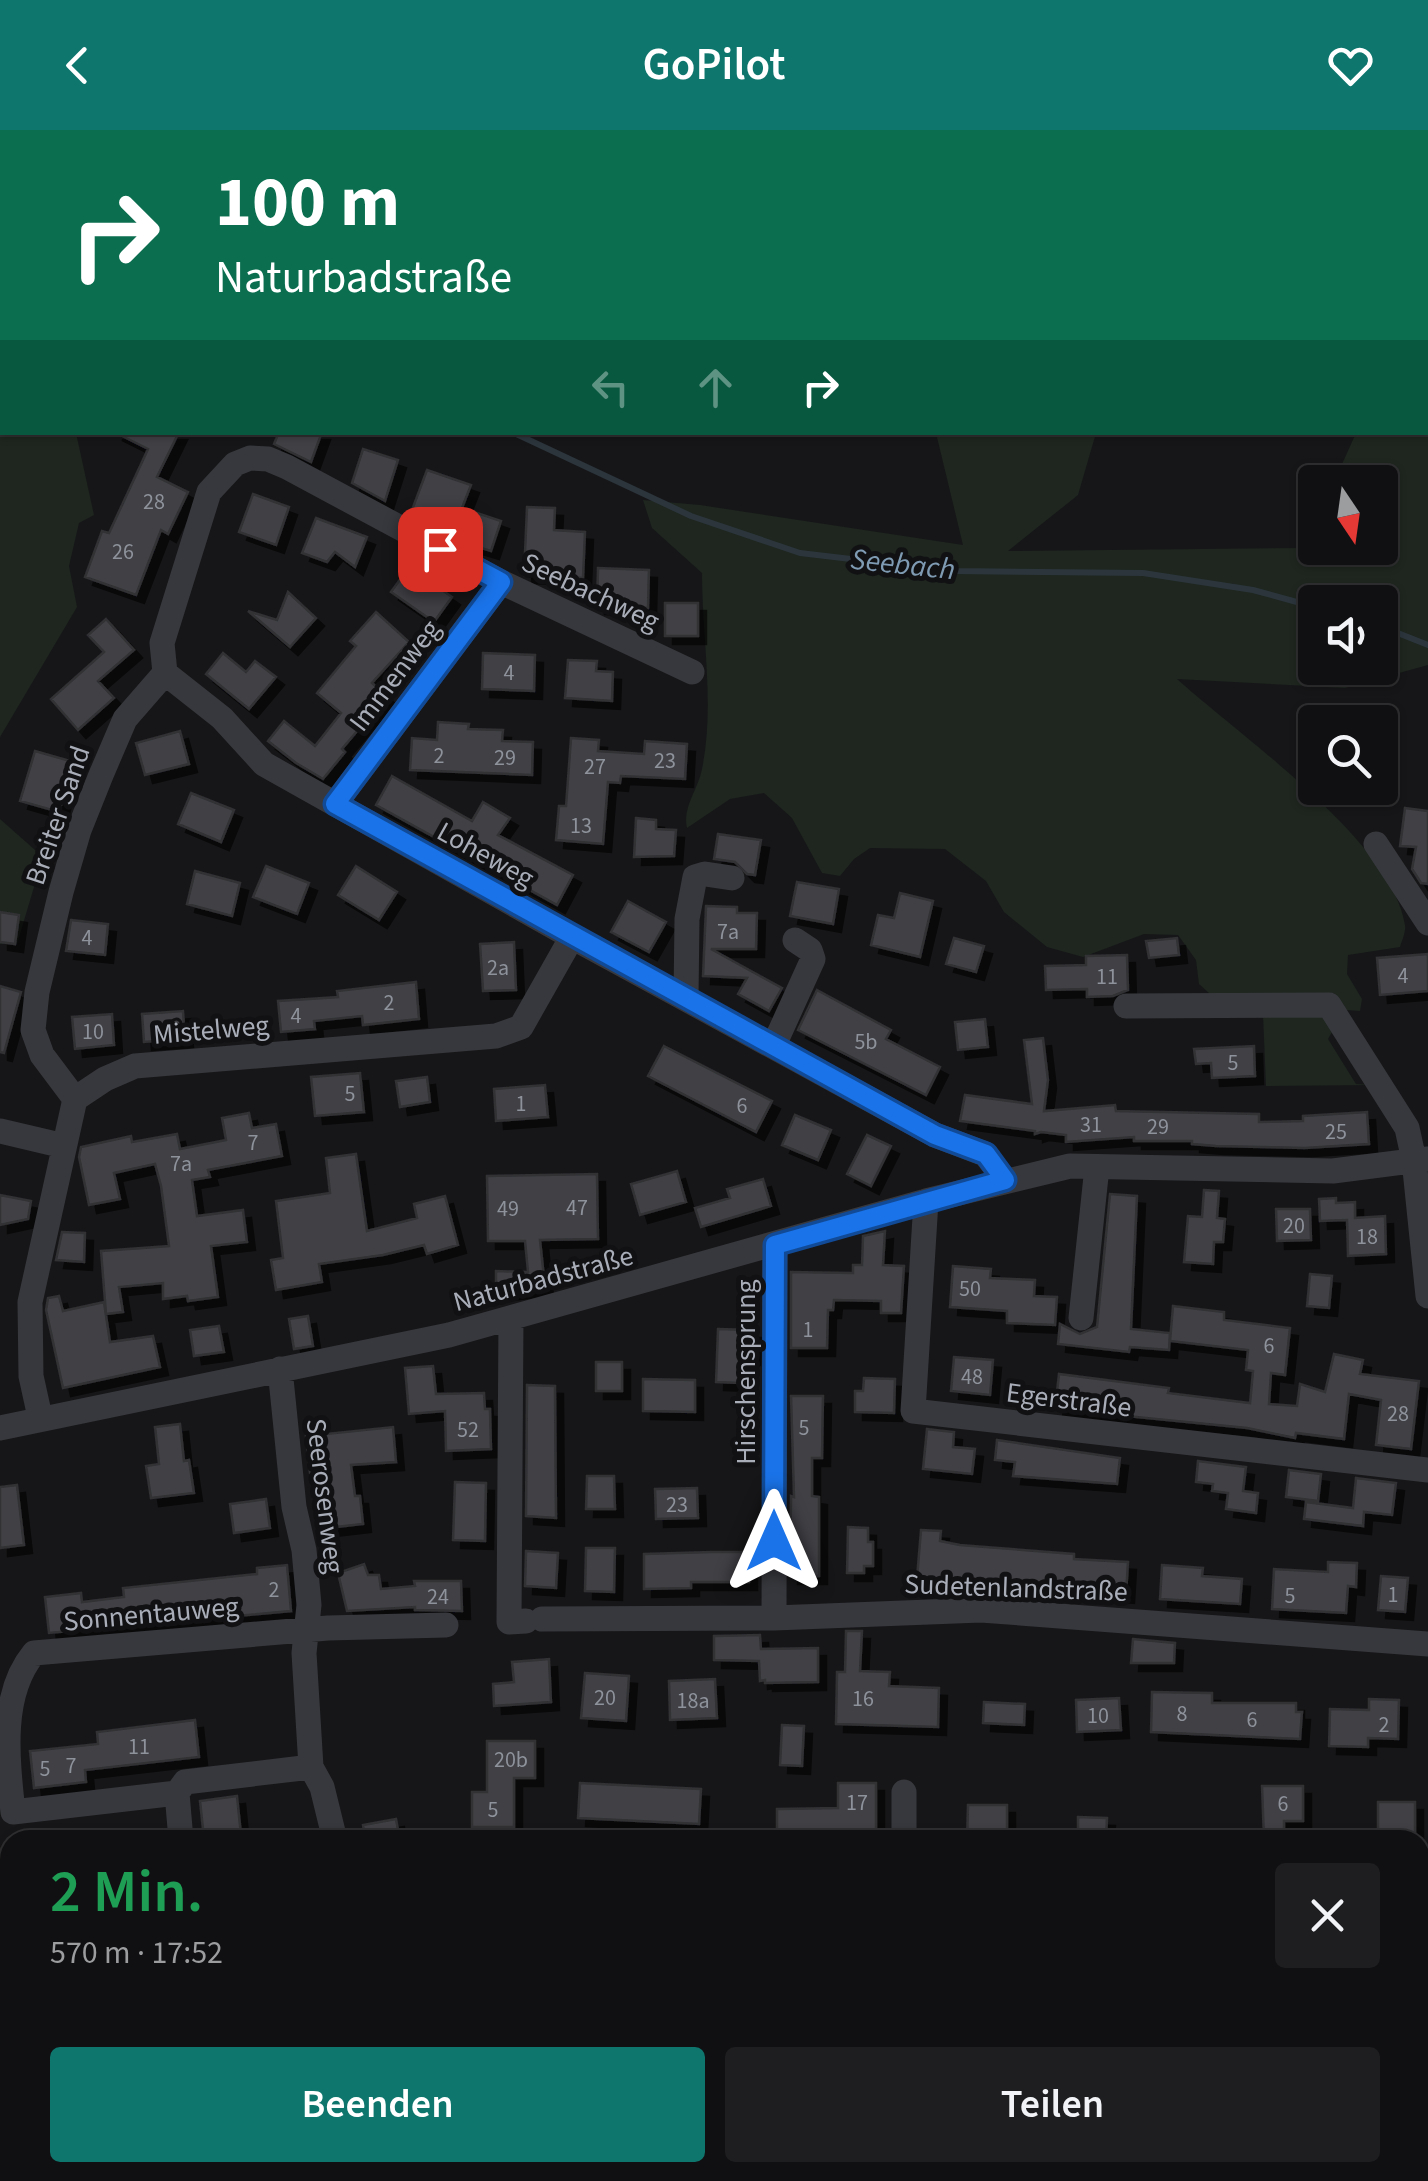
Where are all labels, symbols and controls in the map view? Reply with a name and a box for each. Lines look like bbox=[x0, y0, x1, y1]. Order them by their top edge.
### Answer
text: GoPilot bbox=[642, 33, 786, 97]
icon: back bbox=[50, 38, 105, 93]
icon: heart bbox=[1323, 38, 1378, 93]
text: 100 m bbox=[215, 153, 400, 253]
icon: right bbox=[50, 170, 180, 300]
text: Naturbadstraße bbox=[215, 246, 512, 310]
icon: left bbox=[583, 360, 638, 415]
icon: ahead bbox=[688, 360, 743, 415]
icon: right bbox=[793, 360, 848, 415]
north arrow bbox=[1298, 465, 1398, 565]
map controls bbox=[1298, 465, 1398, 805]
house number: 28 bbox=[143, 486, 165, 518]
pin bbox=[398, 507, 483, 592]
icon: arrive bbox=[413, 522, 468, 577]
house number: 26 bbox=[112, 536, 134, 568]
water label: Seebach bbox=[849, 538, 957, 591]
street label: Seebachweg bbox=[515, 543, 666, 641]
button: sound bbox=[1298, 585, 1398, 685]
street label: Immenweg bbox=[339, 611, 450, 740]
house number: 4 bbox=[504, 657, 515, 689]
button: search bbox=[1298, 705, 1398, 805]
street label: Breiter Sand bbox=[15, 740, 100, 890]
house number: 2 bbox=[434, 740, 444, 772]
house number: 29 bbox=[494, 742, 516, 774]
house number: 23 bbox=[654, 745, 676, 777]
house number: 27 bbox=[584, 751, 606, 783]
house number: 13 bbox=[570, 810, 592, 842]
street label: Loheweg bbox=[430, 812, 541, 898]
house number: 7a bbox=[717, 916, 739, 948]
house number: 4 bbox=[82, 922, 93, 954]
house number: 2a bbox=[487, 952, 509, 984]
house number: 4 bbox=[1398, 960, 1409, 992]
house number: 11 bbox=[1096, 961, 1118, 993]
house number: 2 bbox=[384, 987, 394, 1019]
house number: 4 bbox=[291, 1000, 302, 1032]
street label: Mistelweg bbox=[151, 1005, 271, 1055]
house number: 10 bbox=[82, 1016, 104, 1048]
house number: 5b bbox=[854, 1026, 878, 1058]
house number: 5 bbox=[1228, 1047, 1238, 1079]
house number: 5 bbox=[345, 1078, 355, 1110]
house number: 1 bbox=[516, 1088, 526, 1120]
house number: 6 bbox=[737, 1090, 748, 1122]
house number: 31 bbox=[1080, 1109, 1102, 1141]
house number: 29 bbox=[1147, 1111, 1169, 1143]
house number: 25 bbox=[1325, 1116, 1347, 1148]
house number: 7 bbox=[248, 1127, 259, 1159]
house number: 7a bbox=[170, 1148, 192, 1180]
house number: 47 bbox=[566, 1192, 588, 1224]
house number: 49 bbox=[497, 1193, 519, 1225]
house number: 20 bbox=[1283, 1210, 1305, 1242]
house number: 18 bbox=[1356, 1221, 1378, 1253]
street label: Naturbadstraße bbox=[449, 1236, 638, 1322]
house number: 50 bbox=[959, 1273, 981, 1305]
street label: Hirschensprung bbox=[726, 1279, 766, 1465]
house number: 1 bbox=[803, 1314, 813, 1346]
house number: 6 bbox=[1264, 1330, 1275, 1362]
house number: 48 bbox=[961, 1361, 983, 1393]
street label: Egerstraße bbox=[1004, 1372, 1134, 1428]
house number: 28 bbox=[1387, 1398, 1409, 1430]
house number: 5 bbox=[799, 1412, 809, 1444]
house number: 52 bbox=[457, 1414, 479, 1446]
street label: Seerosenweg bbox=[296, 1416, 354, 1576]
house number: 23 bbox=[666, 1489, 688, 1521]
position arrow bbox=[722, 1489, 826, 1593]
street label: Sudetenlandstraße bbox=[904, 1564, 1128, 1612]
house number: 2 bbox=[269, 1574, 279, 1606]
house number: 1 bbox=[1388, 1579, 1398, 1611]
house number: 5 bbox=[1285, 1580, 1295, 1612]
house number: 24 bbox=[427, 1581, 449, 1613]
street label: Sonnentauweg bbox=[62, 1586, 240, 1642]
house number: 20 bbox=[594, 1682, 616, 1714]
house number: 16 bbox=[852, 1683, 874, 1715]
house number: 18a bbox=[677, 1685, 709, 1717]
house number: 8 bbox=[1177, 1698, 1188, 1730]
house number: 10 bbox=[1087, 1700, 1109, 1732]
house number: 6 bbox=[1247, 1704, 1258, 1736]
house number: 2 bbox=[1379, 1709, 1389, 1741]
house number: 11 bbox=[128, 1731, 150, 1763]
house number: 20b bbox=[494, 1744, 528, 1776]
house number: 7 bbox=[66, 1750, 77, 1782]
house number: 5 bbox=[40, 1753, 50, 1785]
house number: 17 bbox=[846, 1787, 868, 1819]
house number: 6 bbox=[1278, 1788, 1289, 1820]
house number: 5 bbox=[488, 1794, 498, 1826]
text: 2 Min. bbox=[50, 1850, 203, 1935]
button: close bbox=[1275, 1863, 1380, 1968]
text: 570 m · 17:52 bbox=[50, 1930, 223, 1976]
button: Beenden bbox=[50, 2047, 705, 2162]
button: Teilen bbox=[725, 2047, 1380, 2162]

